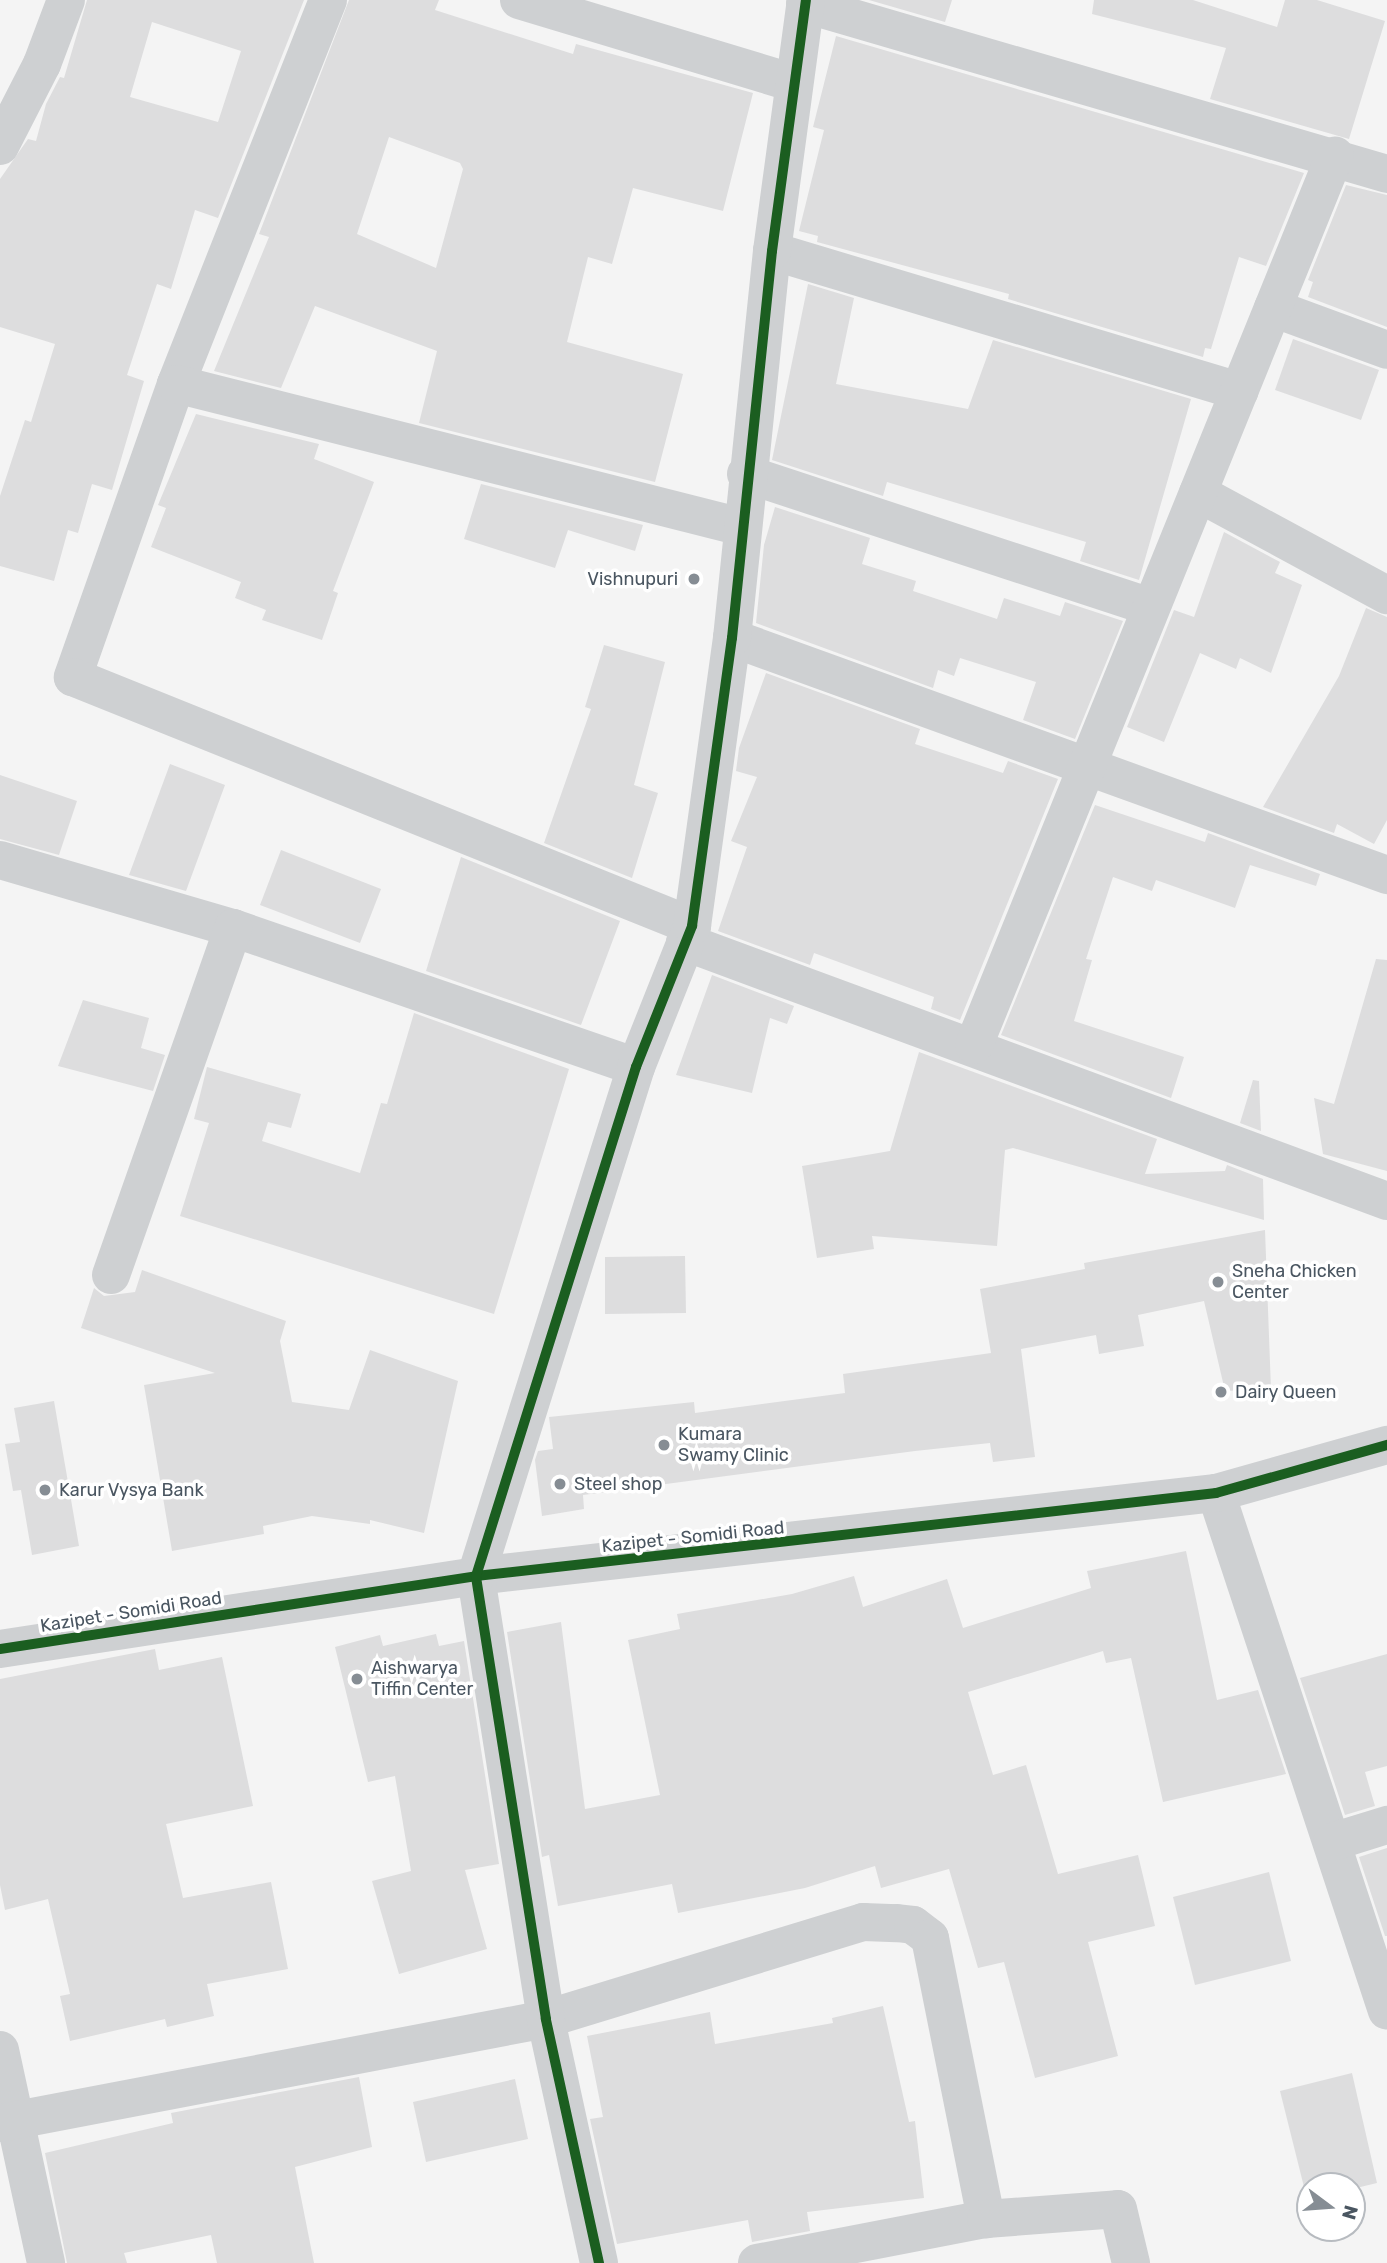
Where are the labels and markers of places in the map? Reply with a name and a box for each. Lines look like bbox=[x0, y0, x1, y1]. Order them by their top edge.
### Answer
place label: Vishnupuri bbox=[587, 568, 678, 590]
marker: Vishnupuri bbox=[684, 569, 704, 589]
place label: Sneha Chicken Center bbox=[1232, 1261, 1357, 1304]
marker: Sneha Chicken Center bbox=[1210, 1274, 1226, 1290]
place label: Dairy Queen bbox=[1235, 1381, 1337, 1403]
marker: Dairy Queen bbox=[1213, 1384, 1229, 1400]
place label: Kumara Swamy Clinic bbox=[678, 1424, 789, 1466]
marker: Kumara Swamy Clinic bbox=[656, 1437, 672, 1453]
place label: Steel shop bbox=[574, 1473, 662, 1495]
marker: Steel shop bbox=[552, 1476, 568, 1492]
place label: Karur Vysya Bank bbox=[59, 1479, 205, 1501]
marker: Karur Vysya Bank bbox=[37, 1482, 53, 1498]
place label: Aishwarya Tiffin Center bbox=[371, 1658, 473, 1700]
marker: Aishwarya Tiffin Center bbox=[349, 1671, 365, 1687]

